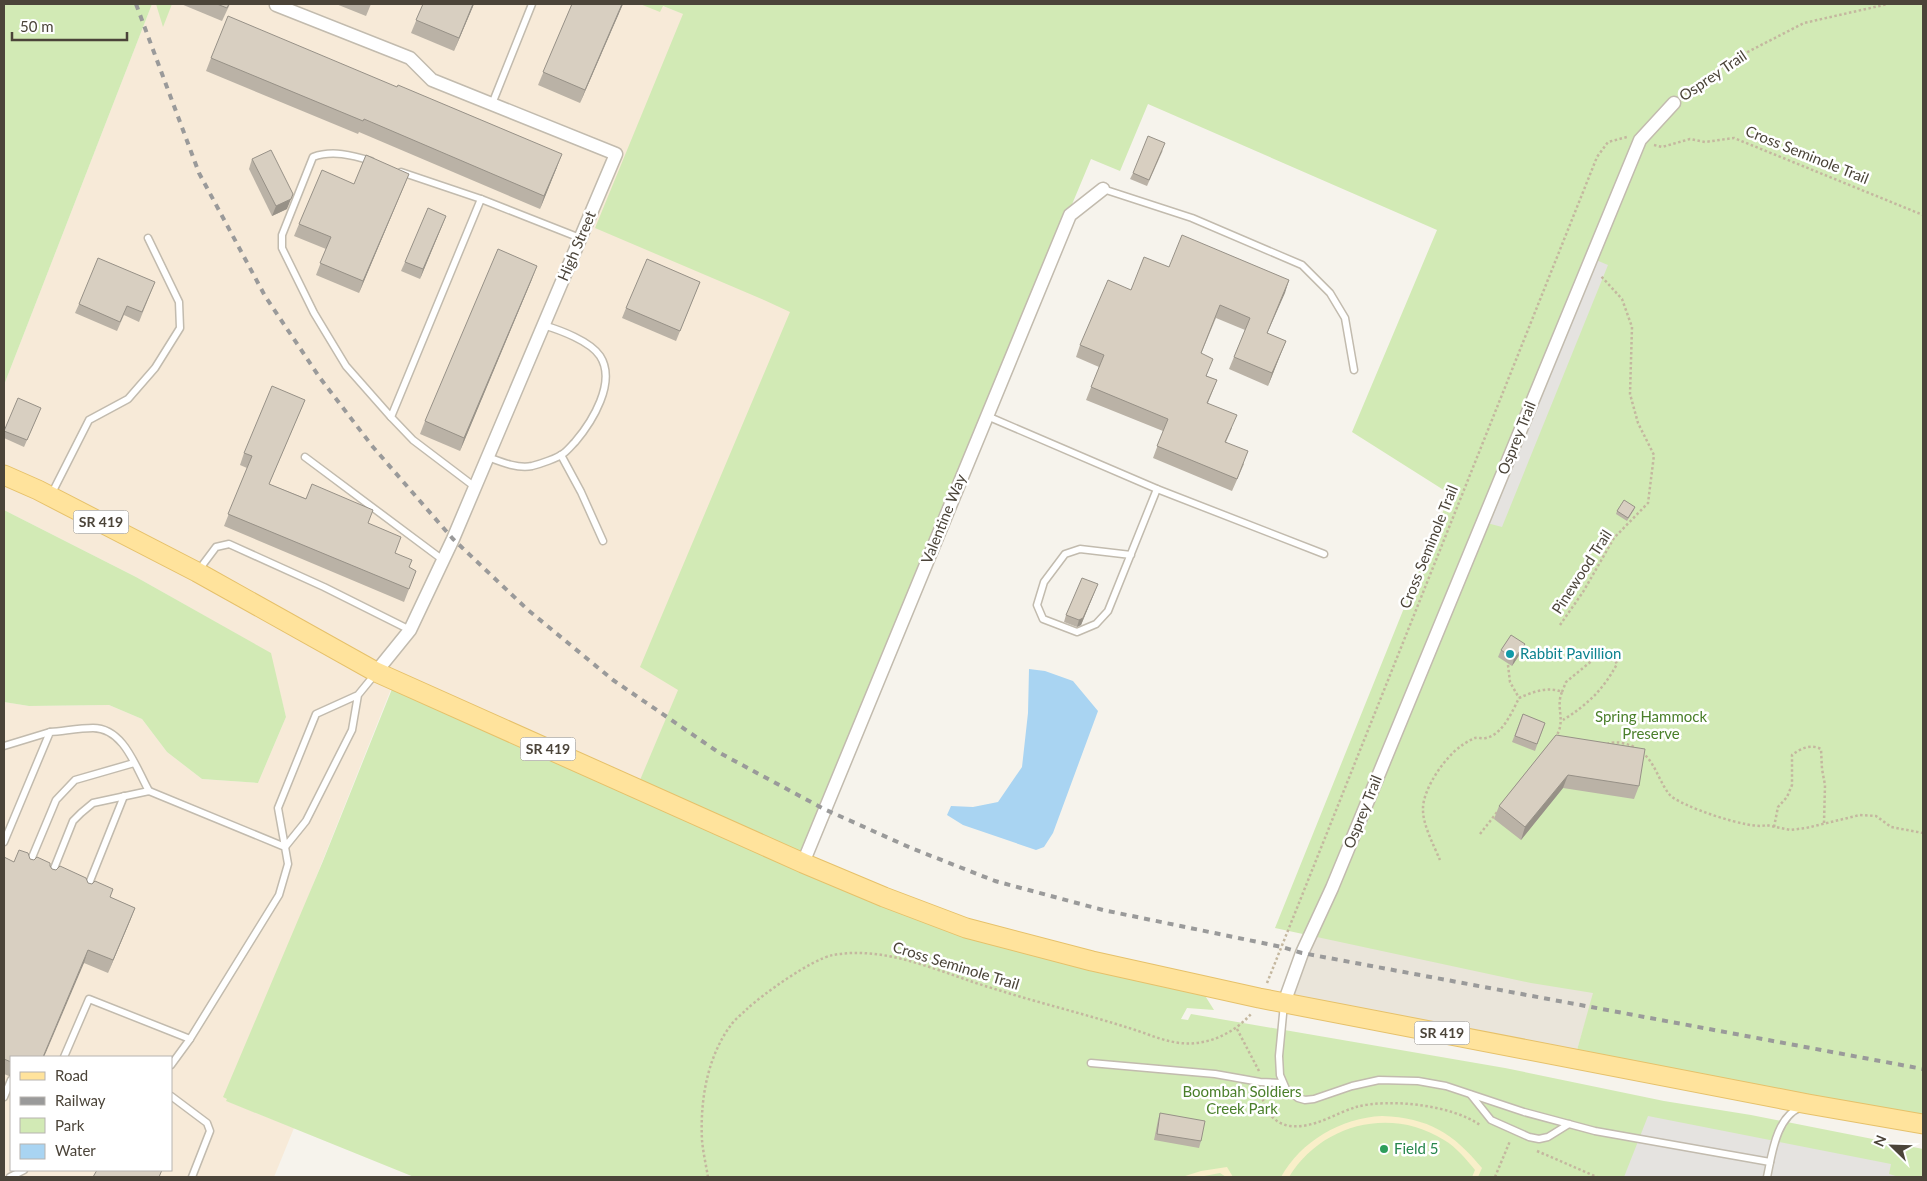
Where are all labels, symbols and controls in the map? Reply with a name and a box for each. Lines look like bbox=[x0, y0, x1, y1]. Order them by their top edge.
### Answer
scale bar bbox=[12, 10, 128, 42]
text: 50 m bbox=[20, 17, 54, 35]
street label: Osprey Trail bbox=[1675, 46, 1750, 104]
street label: Cross Seminole Trail bbox=[1743, 121, 1872, 187]
street label: High Street bbox=[553, 207, 599, 283]
street label: Osprey Trail bbox=[1493, 398, 1539, 477]
street label: Valentine Way bbox=[917, 471, 969, 566]
street label: Cross Seminole Trail bbox=[1395, 482, 1461, 611]
road number: SR 419 bbox=[74, 511, 128, 534]
street label: Pinewood Trail bbox=[1547, 526, 1615, 617]
place label: Rabbit Pavillion bbox=[1520, 644, 1621, 662]
marker: Rabbit Pavillion bbox=[1504, 648, 1516, 660]
park label: Spring Hammock Preserve bbox=[1595, 707, 1707, 742]
road number: SR 419 bbox=[520, 738, 576, 761]
street label: Osprey Trail bbox=[1339, 772, 1385, 851]
street label: Cross Seminole Trail bbox=[891, 937, 1022, 993]
road number: SR 419 bbox=[1414, 1021, 1470, 1044]
legend bbox=[10, 1056, 172, 1171]
text: Road bbox=[55, 1066, 88, 1084]
park label: Boombah Soldiers Creek Park bbox=[1183, 1082, 1301, 1117]
text: Railway bbox=[55, 1091, 106, 1109]
text: Park bbox=[55, 1116, 85, 1134]
north arrow bbox=[1867, 1121, 1917, 1171]
text: N bbox=[1870, 1132, 1890, 1149]
place label: Field 5 bbox=[1394, 1139, 1438, 1157]
text: Water bbox=[55, 1141, 96, 1159]
marker: Field 5 bbox=[1378, 1143, 1390, 1155]

